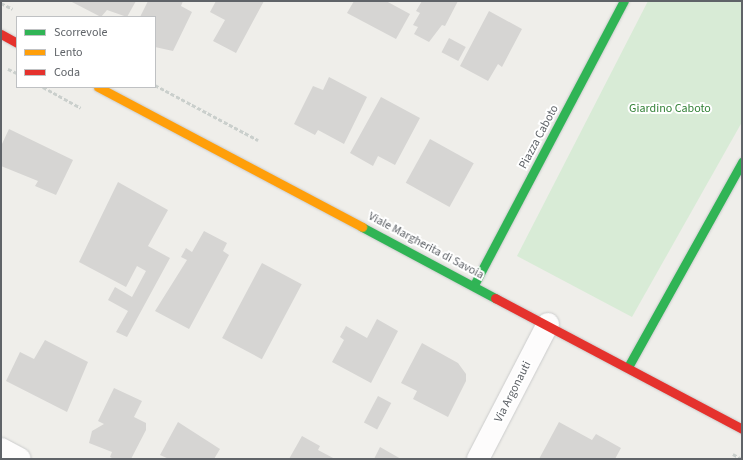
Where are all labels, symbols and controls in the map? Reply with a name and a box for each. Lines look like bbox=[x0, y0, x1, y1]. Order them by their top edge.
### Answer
legend bbox=[16, 16, 156, 88]
text: Scorrevole bbox=[54, 24, 107, 41]
text: Lento bbox=[54, 44, 83, 61]
text: Coda bbox=[54, 64, 80, 81]
park label: Giardino Caboto bbox=[629, 102, 711, 116]
street label: Piazza Caboto bbox=[516, 103, 562, 171]
street label: Viale Margherita di Savoia bbox=[366, 209, 486, 283]
street label: Via Argonauti bbox=[491, 359, 535, 425]

